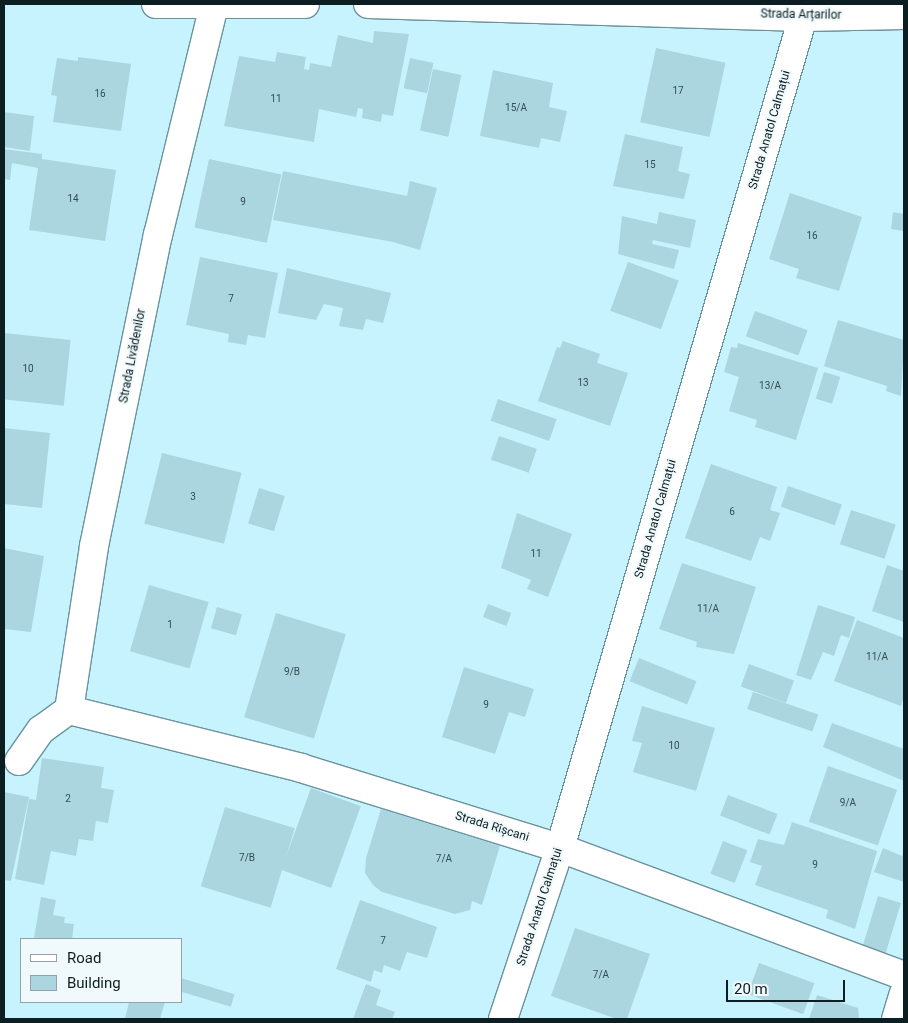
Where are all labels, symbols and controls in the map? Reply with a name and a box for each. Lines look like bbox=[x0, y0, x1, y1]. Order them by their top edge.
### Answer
street label: Strada Arțarilor bbox=[760, 7, 842, 23]
street label: Strada Anatol Calmațui bbox=[746, 69, 794, 191]
house number: 17 bbox=[672, 85, 684, 97]
house number: 16 bbox=[94, 88, 106, 100]
house number: 11 bbox=[270, 93, 282, 105]
house number: 15/A bbox=[505, 102, 527, 114]
house number: 15 bbox=[644, 159, 656, 171]
house number: 14 bbox=[67, 193, 79, 205]
house number: 9 bbox=[240, 196, 246, 208]
house number: 16 bbox=[806, 230, 818, 242]
house number: 7 bbox=[228, 293, 234, 305]
street label: Strada Livădenilor bbox=[117, 308, 149, 404]
house number: 10 bbox=[22, 363, 34, 375]
house number: 13 bbox=[577, 377, 589, 389]
house number: 13/A bbox=[759, 380, 781, 392]
street label: Strada Anatol Calmațui bbox=[632, 458, 680, 580]
house number: 3 bbox=[190, 491, 196, 503]
house number: 6 bbox=[729, 506, 735, 518]
house number: 11 bbox=[530, 548, 542, 560]
house number: 11/A bbox=[697, 603, 719, 615]
house number: 1 bbox=[167, 619, 173, 631]
house number: 11/A bbox=[866, 651, 888, 663]
house number: 9/B bbox=[284, 666, 300, 678]
house number: 9 bbox=[483, 699, 489, 711]
house number: 10 bbox=[668, 740, 680, 752]
house number: 2 bbox=[65, 793, 71, 805]
house number: 9/A bbox=[840, 797, 856, 809]
street label: Strada Rîșcani bbox=[453, 809, 531, 845]
street label: Strada Anatol Calmațui bbox=[514, 846, 566, 968]
house number: 7/B bbox=[239, 852, 255, 864]
house number: 7/A bbox=[436, 853, 452, 865]
house number: 9 bbox=[812, 859, 818, 871]
house number: 7 bbox=[380, 935, 386, 947]
legend bbox=[20, 938, 182, 1003]
text: Road bbox=[67, 949, 101, 967]
house number: 7/A bbox=[593, 969, 609, 981]
scale bar bbox=[728, 970, 847, 1002]
text: Building bbox=[67, 974, 121, 992]
text: 20 m bbox=[734, 980, 768, 998]

